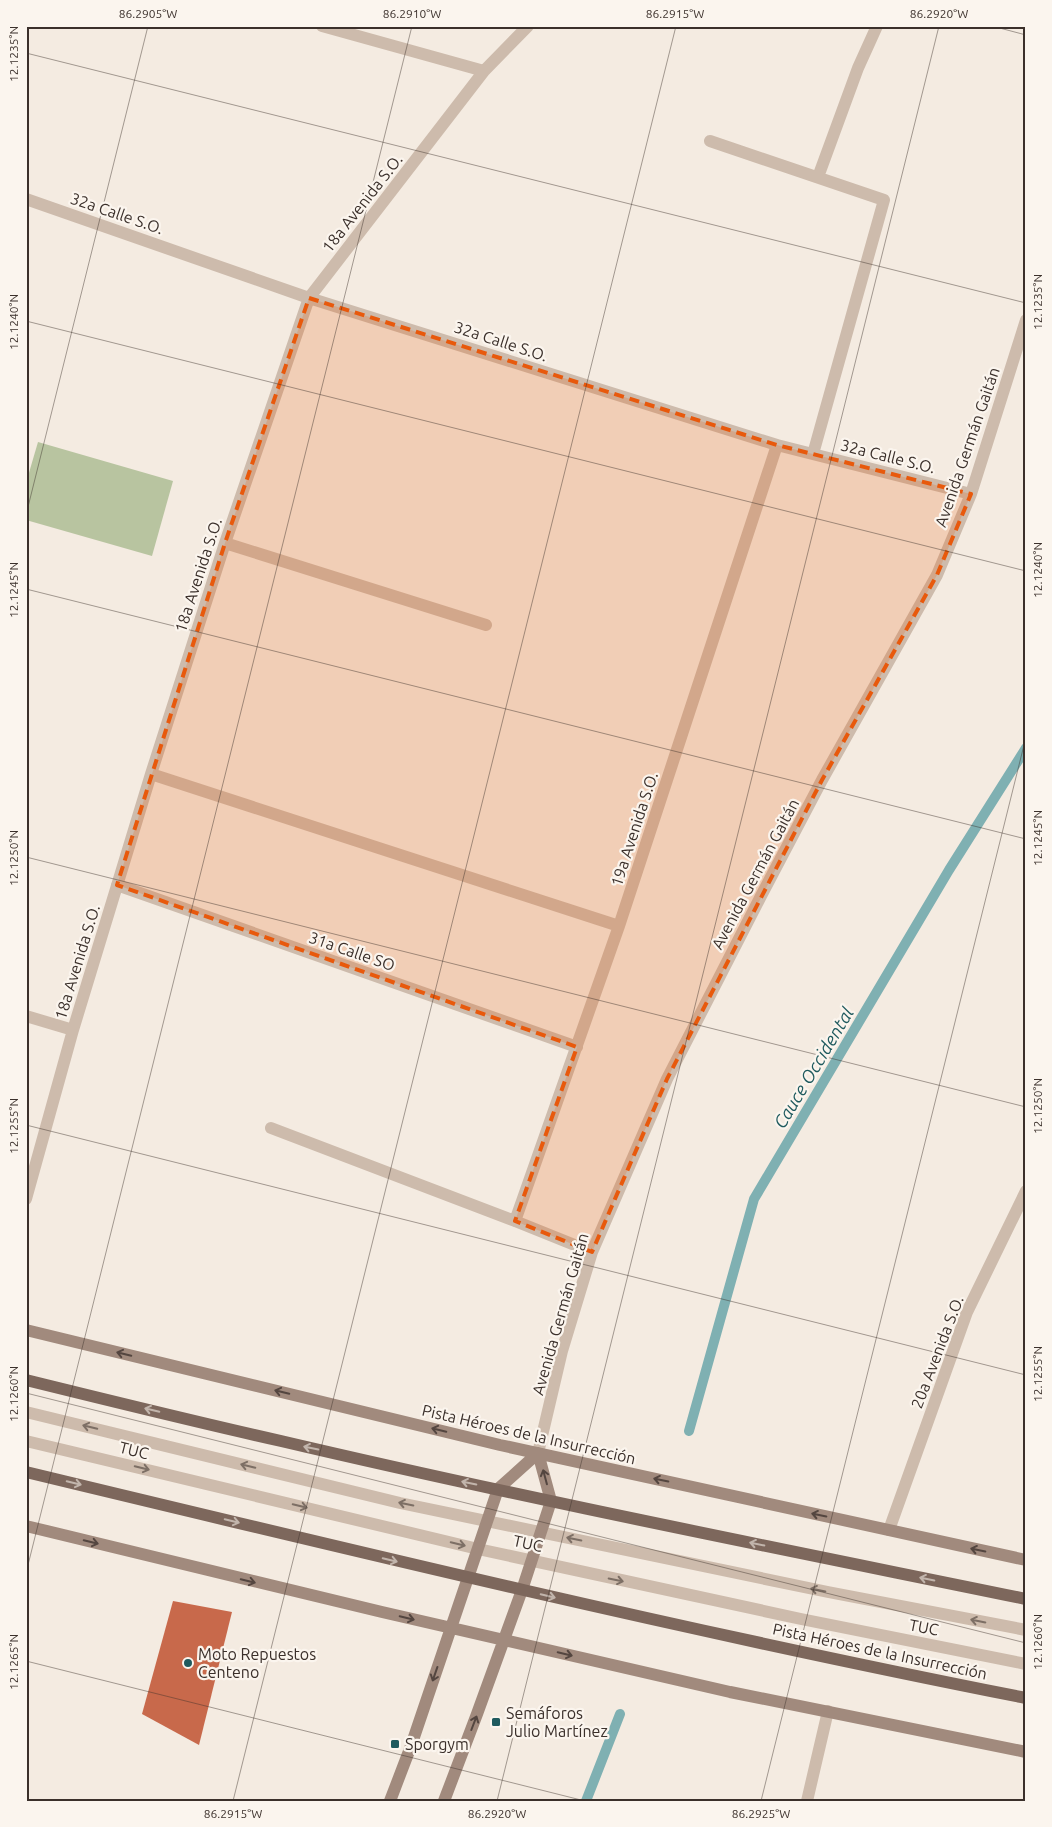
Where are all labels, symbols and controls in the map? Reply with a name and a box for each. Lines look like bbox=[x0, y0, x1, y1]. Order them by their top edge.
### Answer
text: 86.2905°W bbox=[119, 7, 177, 20]
text: 86.2910°W bbox=[383, 7, 441, 20]
text: 86.2915°W bbox=[646, 7, 704, 20]
text: 86.2920°W bbox=[910, 7, 968, 20]
text: 12.1235°N bbox=[7, 26, 20, 82]
street label: 18a Avenida S.O. bbox=[318, 151, 406, 255]
street label: 32a Calle S.O. bbox=[68, 189, 166, 237]
text: 12.1235°N bbox=[1031, 274, 1044, 330]
text: 12.1240°N bbox=[7, 294, 20, 350]
street label: 32a Calle S.O. bbox=[452, 317, 550, 365]
street label: Avenida Germán Gaitán bbox=[931, 365, 1003, 529]
street label: 32a Calle S.O. bbox=[839, 436, 937, 476]
street label: 18a Avenida S.O. bbox=[171, 516, 225, 634]
text: 12.1240°N bbox=[1031, 542, 1044, 598]
text: 12.1245°N bbox=[7, 562, 20, 618]
street label: 19a Avenida S.O. bbox=[607, 770, 661, 888]
street label: Avenida Germán Gaitán bbox=[708, 796, 802, 952]
text: 12.1245°N bbox=[1031, 810, 1044, 866]
text: 12.1250°N bbox=[7, 830, 20, 886]
street label: 18a Avenida S.O. bbox=[51, 902, 103, 1022]
street label: 31a Calle SO bbox=[307, 928, 397, 974]
water label: Cauce Occidental bbox=[769, 1003, 857, 1132]
text: 12.1250°N bbox=[1031, 1078, 1044, 1134]
text: 12.1255°N bbox=[7, 1098, 20, 1154]
street label: Avenida Germán Gaitán bbox=[528, 1231, 592, 1397]
street label: 20a Avenida S.O. bbox=[907, 1293, 967, 1411]
text: 12.1255°N bbox=[1031, 1346, 1044, 1402]
one-way arrow bbox=[116, 1349, 132, 1358]
text: 12.1260°N bbox=[7, 1366, 20, 1422]
one-way arrow bbox=[274, 1387, 290, 1396]
street label: Pista Héroes de la Insurrección bbox=[420, 1401, 638, 1467]
one-way arrow bbox=[145, 1405, 161, 1415]
one-way arrow bbox=[82, 1422, 98, 1431]
one-way arrow bbox=[432, 1425, 448, 1434]
street label: TUC bbox=[117, 1438, 151, 1462]
one-way arrow bbox=[303, 1443, 319, 1452]
one-way arrow bbox=[240, 1461, 256, 1470]
one-way arrow bbox=[133, 1464, 149, 1473]
one-way arrow bbox=[539, 1469, 549, 1485]
one-way arrow bbox=[653, 1475, 669, 1484]
one-way arrow bbox=[462, 1478, 478, 1487]
one-way arrow bbox=[65, 1479, 81, 1488]
one-way arrow bbox=[398, 1498, 414, 1508]
one-way arrow bbox=[291, 1502, 307, 1511]
one-way arrow bbox=[812, 1510, 828, 1519]
one-way arrow bbox=[223, 1517, 239, 1526]
street label: TUC bbox=[512, 1531, 545, 1555]
one-way arrow bbox=[566, 1534, 582, 1543]
one-way arrow bbox=[82, 1538, 98, 1547]
one-way arrow bbox=[749, 1539, 765, 1548]
one-way arrow bbox=[449, 1540, 465, 1550]
one-way arrow bbox=[971, 1544, 987, 1554]
one-way arrow bbox=[381, 1555, 397, 1565]
one-way arrow bbox=[919, 1574, 935, 1583]
one-way arrow bbox=[608, 1576, 624, 1585]
one-way arrow bbox=[240, 1577, 256, 1586]
one-way arrow bbox=[811, 1585, 827, 1594]
one-way arrow bbox=[539, 1592, 555, 1601]
one-way arrow bbox=[398, 1614, 414, 1623]
text: 12.1260°N bbox=[1031, 1614, 1044, 1670]
street label: TUC bbox=[908, 1615, 940, 1639]
one-way arrow bbox=[970, 1616, 986, 1625]
street label: Pista Héroes de la Insurrección bbox=[771, 1619, 989, 1683]
text: 12.1265°N bbox=[7, 1634, 20, 1690]
place label: Moto Repuestos Centeno bbox=[198, 1645, 316, 1681]
one-way arrow bbox=[557, 1650, 573, 1659]
marker: Moto Repuestos Centeno bbox=[182, 1657, 194, 1669]
one-way arrow bbox=[430, 1666, 439, 1682]
place label: Semáforos Julio Martínez bbox=[506, 1704, 608, 1740]
one-way arrow bbox=[470, 1716, 479, 1731]
marker: Semáforos Julio Martínez bbox=[490, 1716, 502, 1728]
place label: Sporgym bbox=[405, 1735, 469, 1753]
marker: Sporgym bbox=[389, 1738, 401, 1750]
text: 86.2915°W bbox=[204, 1807, 262, 1820]
text: 86.2920°W bbox=[468, 1807, 526, 1820]
text: 86.2925°W bbox=[732, 1807, 790, 1820]

